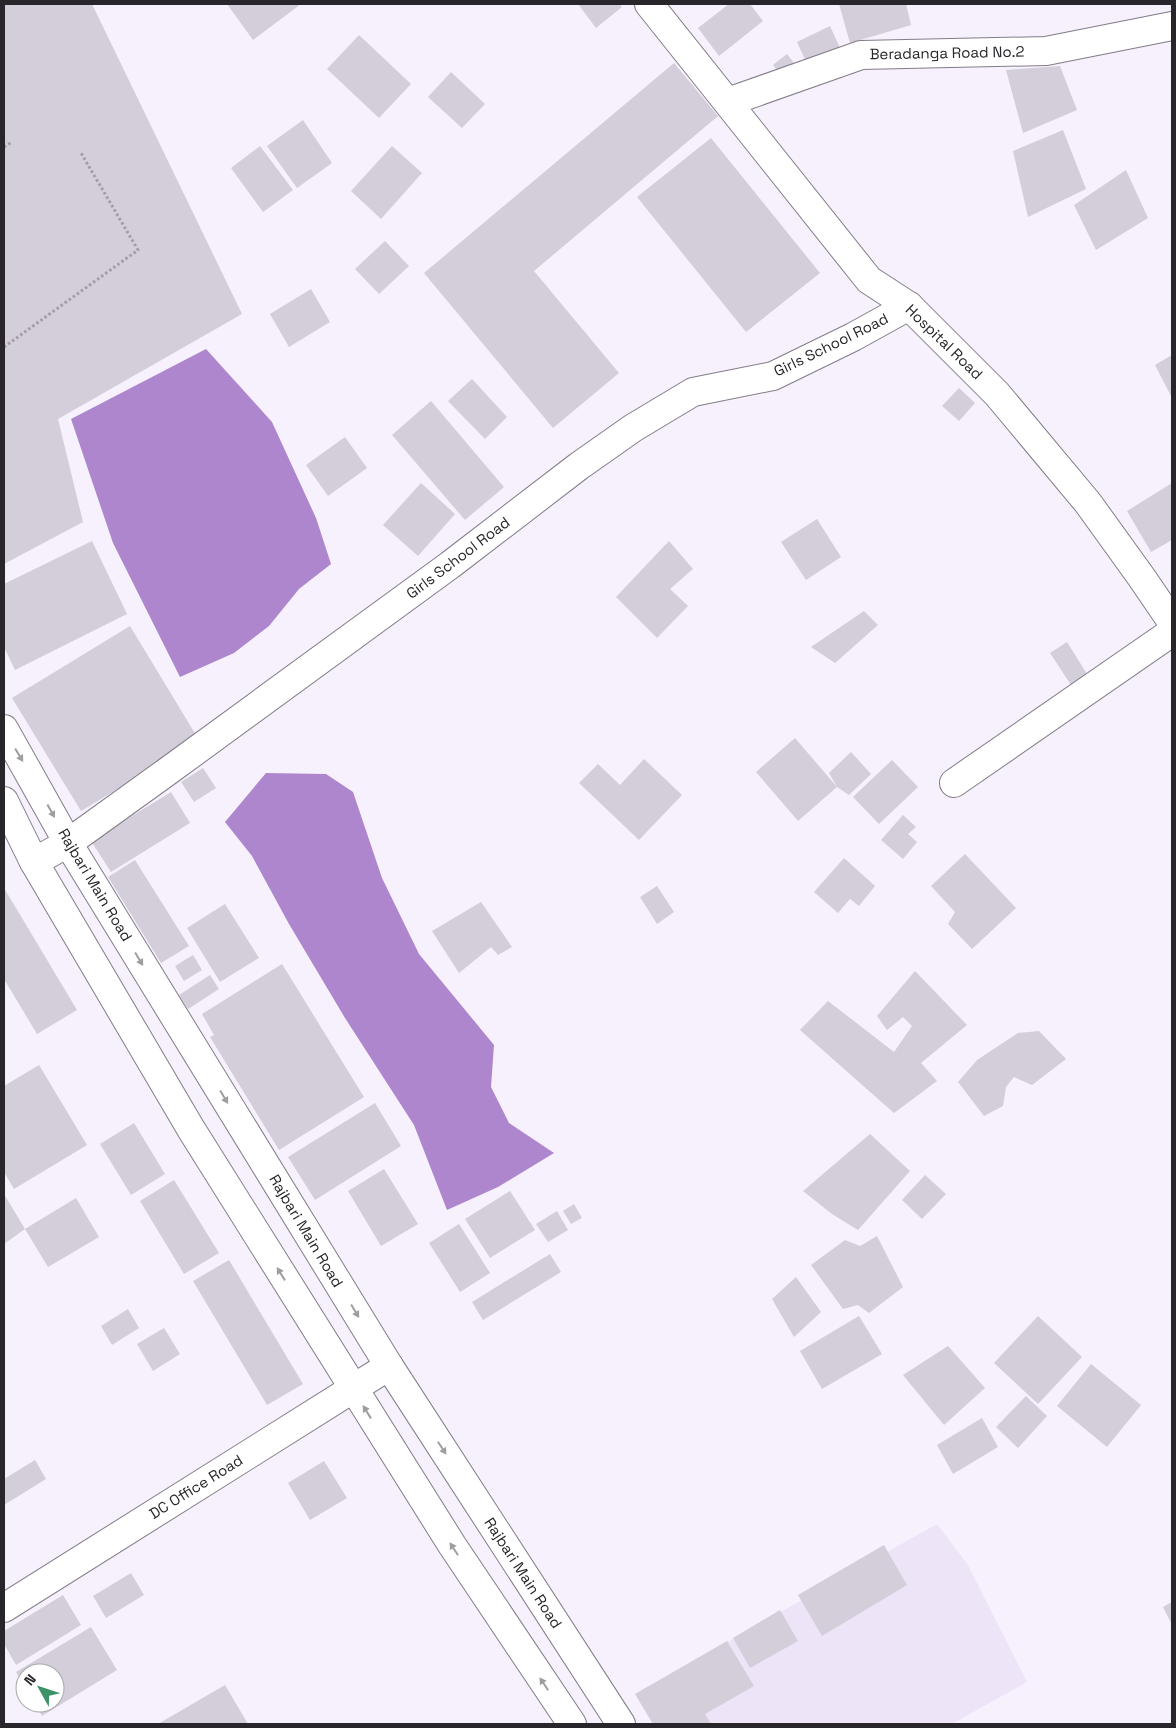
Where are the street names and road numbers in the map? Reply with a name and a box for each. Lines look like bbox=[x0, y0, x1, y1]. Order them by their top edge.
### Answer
street label: Beradanga Road No.2 bbox=[869, 42, 1025, 63]
street label: Hospital Road bbox=[902, 300, 987, 383]
street label: Girls School Road bbox=[770, 309, 891, 380]
street label: Girls School Road bbox=[402, 512, 513, 603]
street label: Rajbari Main Road bbox=[54, 825, 137, 945]
street label: Rajbari Main Road bbox=[265, 1171, 348, 1291]
street label: DC Office Road bbox=[145, 1450, 246, 1523]
street label: Rajbari Main Road bbox=[480, 1514, 566, 1632]

